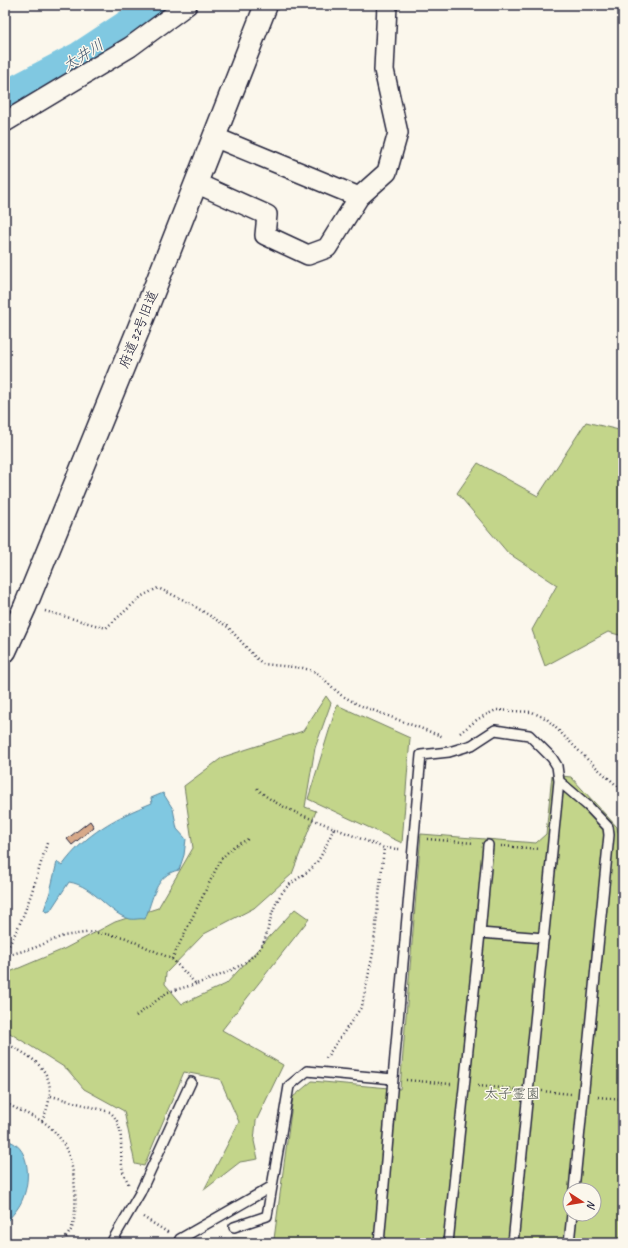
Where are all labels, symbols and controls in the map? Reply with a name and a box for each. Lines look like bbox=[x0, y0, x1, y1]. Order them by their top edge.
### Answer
water label: 太井川 bbox=[59, 35, 107, 75]
street label: 府道32号旧道 bbox=[115, 288, 162, 371]
park label: 太子霊園 bbox=[484, 1085, 540, 1102]
north arrow bbox=[562, 1182, 602, 1222]
text: N bbox=[584, 1199, 599, 1211]

